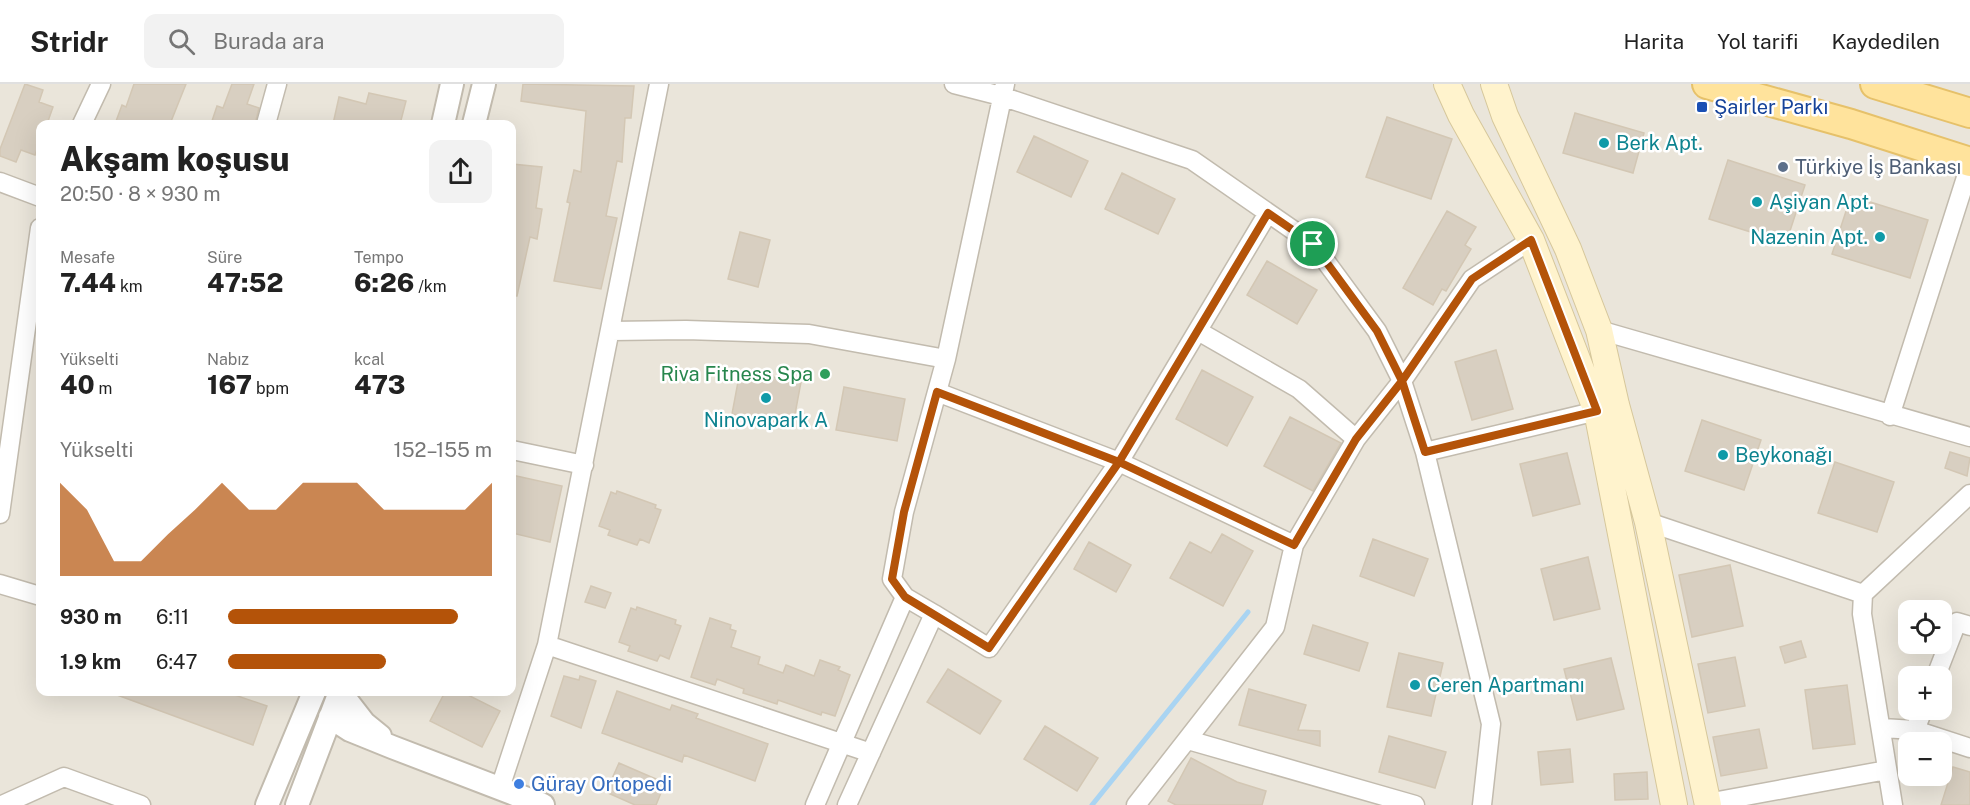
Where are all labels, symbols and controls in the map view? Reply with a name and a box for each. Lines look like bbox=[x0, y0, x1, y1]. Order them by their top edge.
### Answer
search box bbox=[144, 14, 564, 68]
text: Stridr bbox=[30, 25, 108, 58]
icon: search bbox=[165, 25, 198, 58]
text: Burada ara bbox=[213, 28, 324, 54]
text: Harita bbox=[1624, 29, 1684, 54]
text: Yol tarifi bbox=[1717, 29, 1798, 54]
text: Kaydedilen bbox=[1831, 29, 1940, 54]
place label: Şairler Parkı bbox=[1714, 95, 1828, 119]
marker: Şairler Parkı bbox=[1695, 100, 1709, 114]
place label: Berk Apt. bbox=[1616, 131, 1703, 155]
marker: Berk Apt. bbox=[1597, 136, 1611, 150]
text: Akşam koşusu bbox=[60, 140, 290, 178]
button: share bbox=[429, 140, 492, 203]
place label: Türkiye İş Bankası bbox=[1795, 155, 1961, 179]
marker: Türkiye İş Bankası bbox=[1776, 160, 1790, 174]
text: 20:50 · 8 × 930 m bbox=[60, 182, 221, 206]
place label: Aşiyan Apt. bbox=[1769, 190, 1874, 214]
marker: Aşiyan Apt. bbox=[1750, 195, 1764, 209]
pin bbox=[1287, 218, 1338, 269]
place label: Nazenin Apt. bbox=[1750, 225, 1868, 249]
icon: arrive bbox=[1296, 227, 1329, 260]
marker: Nazenin Apt. bbox=[1873, 230, 1887, 244]
text: Mesafe bbox=[60, 248, 115, 267]
text: Süre bbox=[207, 248, 242, 267]
text: Tempo bbox=[354, 248, 404, 267]
text: 7.44 bbox=[60, 267, 116, 298]
text: 47:52 bbox=[207, 267, 283, 298]
text: 6:26 bbox=[354, 267, 414, 298]
text: km bbox=[116, 277, 143, 296]
text: /km bbox=[414, 277, 447, 296]
text: Yükselti bbox=[60, 350, 119, 369]
text: Nabız bbox=[207, 350, 249, 369]
text: kcal bbox=[354, 350, 385, 369]
place label: Riva Fitness Spa bbox=[660, 362, 813, 386]
marker: Riva Fitness Spa bbox=[818, 367, 832, 381]
text: 40 bbox=[60, 369, 95, 400]
text: 167 bbox=[207, 369, 252, 400]
text: 473 bbox=[354, 369, 406, 400]
text: m bbox=[95, 379, 112, 398]
text: bpm bbox=[252, 379, 289, 398]
marker: Ninovapark A bbox=[759, 391, 773, 405]
place label: Ninovapark A bbox=[704, 408, 828, 432]
text: Yükselti bbox=[60, 438, 133, 462]
text: 152–155 m bbox=[394, 438, 492, 462]
place label: Beykonağı bbox=[1735, 443, 1832, 467]
marker: Beykonağı bbox=[1716, 448, 1730, 462]
map controls bbox=[1898, 600, 1952, 786]
button: locate bbox=[1898, 600, 1952, 654]
text: 930 m bbox=[60, 605, 122, 629]
text: 6:11 bbox=[156, 605, 189, 629]
text: 1.9 km bbox=[60, 650, 121, 674]
text: 6:47 bbox=[156, 650, 197, 674]
button: + bbox=[1898, 666, 1952, 720]
place label: Ceren Apartmanı bbox=[1427, 673, 1585, 697]
marker: Ceren Apartmanı bbox=[1408, 678, 1422, 692]
button: − bbox=[1898, 732, 1952, 786]
place label: Güray Ortopedi bbox=[531, 772, 672, 796]
marker: Güray Ortopedi bbox=[512, 777, 526, 791]

